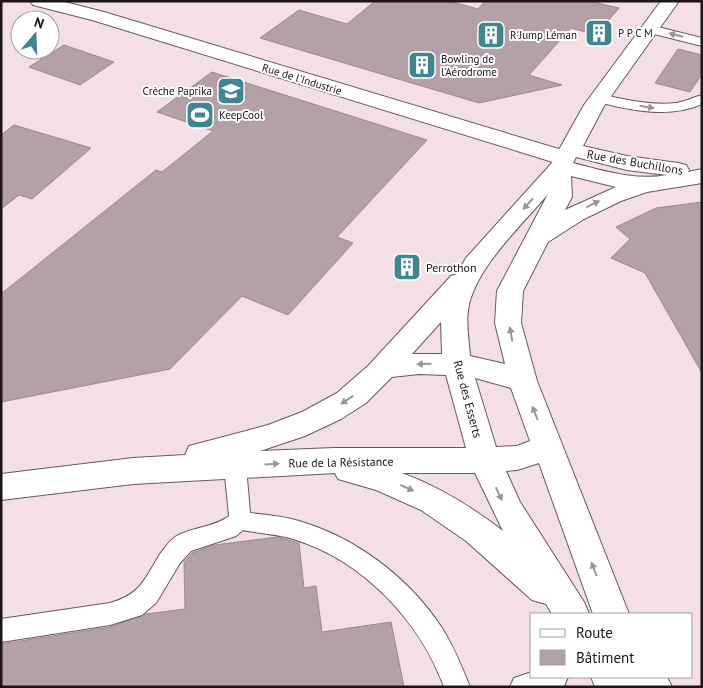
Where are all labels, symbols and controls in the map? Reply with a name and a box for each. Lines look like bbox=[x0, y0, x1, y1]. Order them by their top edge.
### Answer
north arrow bbox=[10, 10, 60, 60]
text: N bbox=[32, 13, 47, 33]
building icon: P P C M bbox=[584, 18, 614, 48]
building icon: R'Jump Léman bbox=[476, 20, 506, 50]
place label: P P C M bbox=[618, 26, 653, 40]
place label: R'Jump Léman bbox=[510, 28, 577, 42]
one-way arrow bbox=[668, 31, 683, 39]
building icon: Bowling de l'Aérodrome bbox=[407, 50, 437, 80]
place label: Bowling de l'Aérodrome bbox=[441, 52, 497, 79]
street label: Rue de l'Industrie bbox=[260, 60, 344, 98]
school or university icon: Crèche Paprika bbox=[216, 76, 246, 106]
place label: Crèche Paprika bbox=[143, 84, 212, 98]
sports icon: KeepCool bbox=[185, 100, 215, 130]
one-way arrow bbox=[639, 103, 655, 111]
place label: KeepCool bbox=[219, 108, 264, 122]
street label: Rue des Buchillons bbox=[586, 146, 684, 178]
one-way arrow bbox=[522, 197, 533, 210]
one-way arrow bbox=[586, 200, 600, 208]
building icon: Perrothon bbox=[392, 252, 422, 282]
place label: Perrothon bbox=[426, 260, 477, 275]
one-way arrow bbox=[506, 326, 514, 342]
street label: Rue des Esserts bbox=[450, 359, 486, 439]
one-way arrow bbox=[415, 360, 431, 368]
one-way arrow bbox=[341, 395, 354, 405]
one-way arrow bbox=[531, 406, 538, 421]
street label: Rue de la Résistance bbox=[288, 454, 394, 470]
one-way arrow bbox=[264, 459, 280, 467]
one-way arrow bbox=[400, 484, 414, 492]
one-way arrow bbox=[496, 487, 504, 501]
one-way arrow bbox=[590, 561, 598, 576]
legend bbox=[530, 613, 693, 678]
text: Route bbox=[576, 623, 613, 642]
text: Bâtiment bbox=[576, 648, 634, 667]

